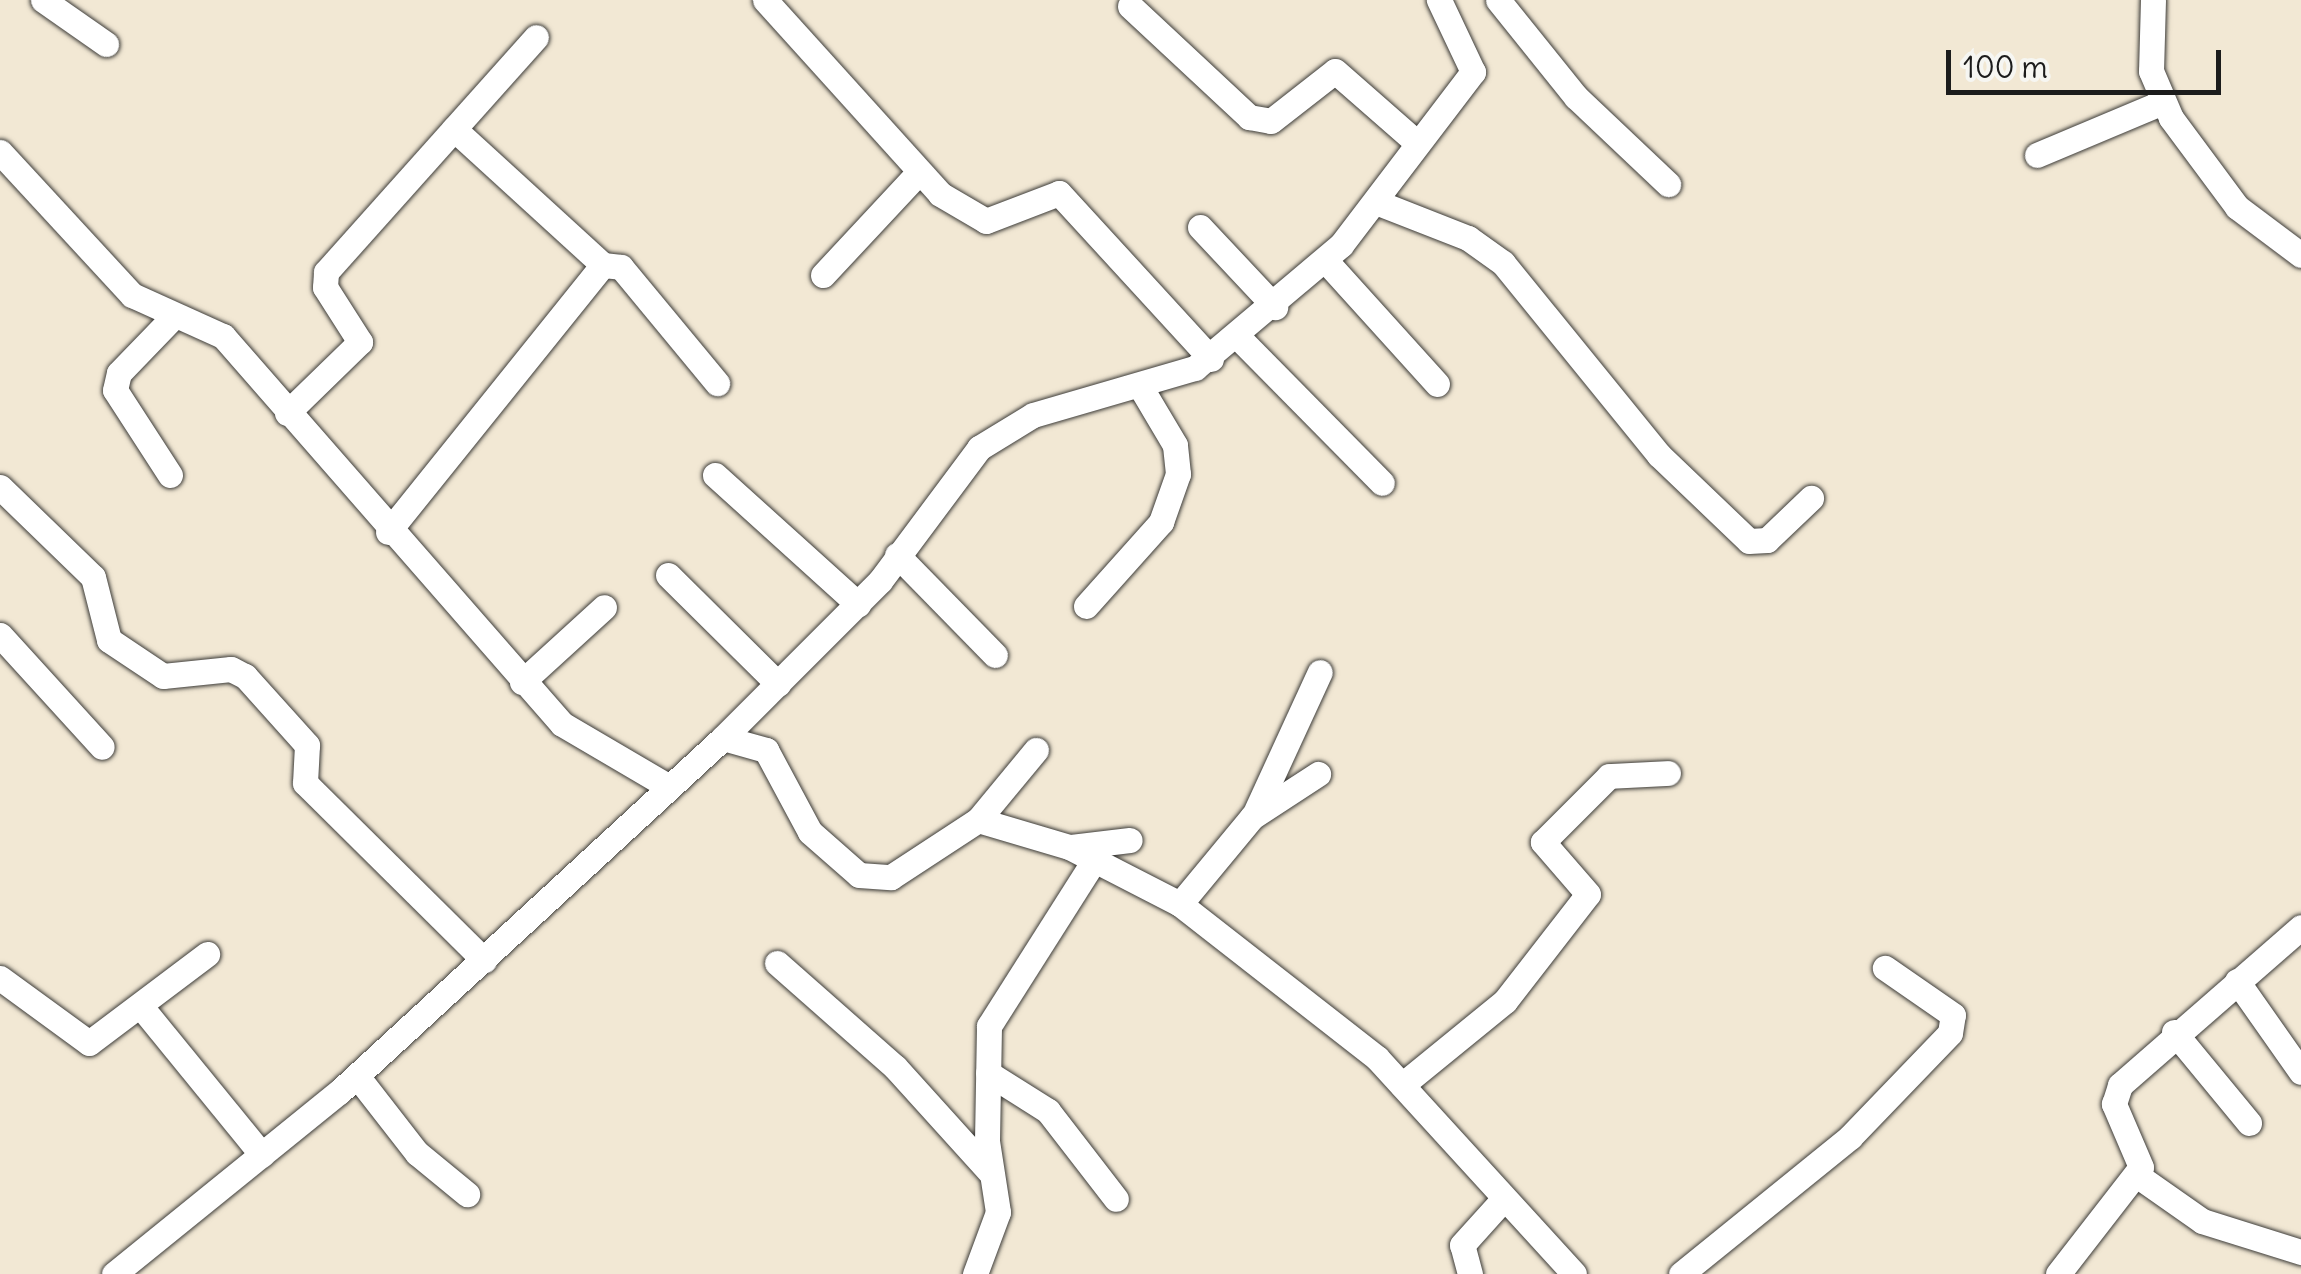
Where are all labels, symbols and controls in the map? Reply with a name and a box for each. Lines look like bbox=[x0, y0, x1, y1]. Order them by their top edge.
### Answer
scale bar bbox=[1951, 30, 2226, 92]
text: 100 m bbox=[1963, 48, 2048, 86]

